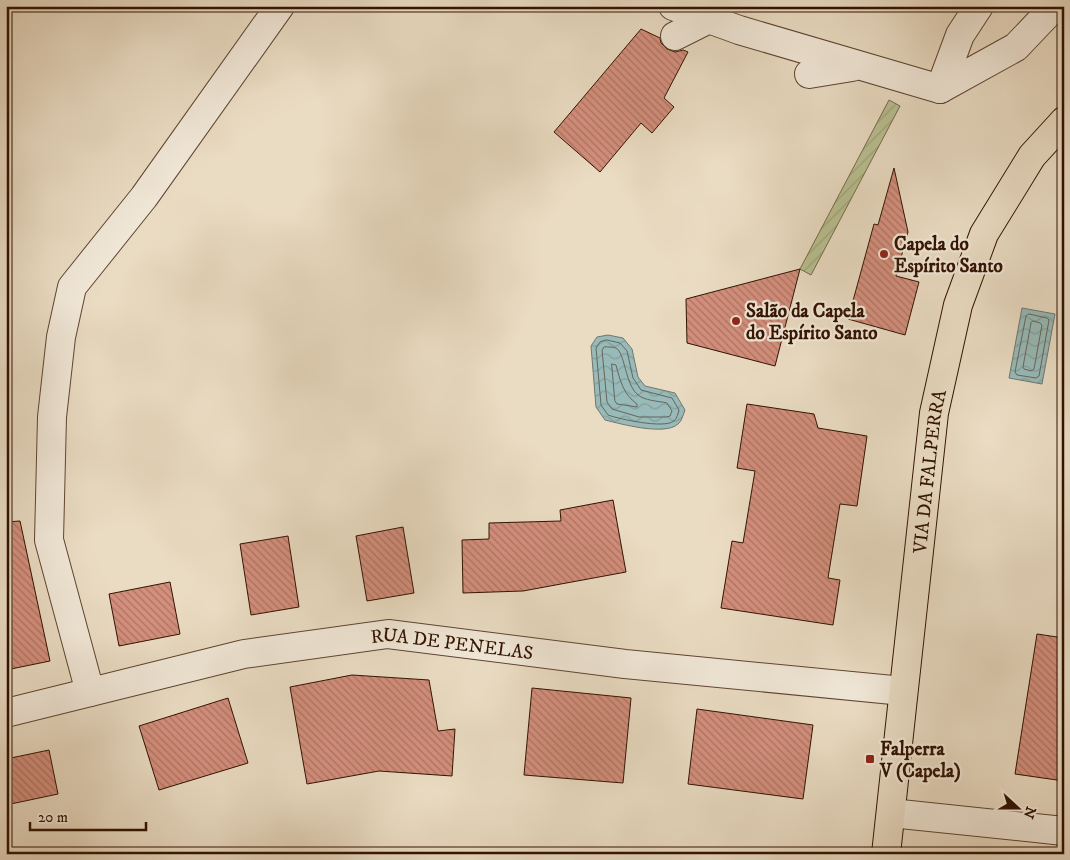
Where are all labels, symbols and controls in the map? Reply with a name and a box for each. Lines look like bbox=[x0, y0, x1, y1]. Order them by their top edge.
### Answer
place label: Capela do Espírito Santo bbox=[894, 233, 1003, 278]
marker: Capela do Espírito Santo bbox=[878, 248, 890, 260]
place label: Salão da Capela do Espírito Santo bbox=[746, 300, 878, 345]
marker: Salão da Capela do Espírito Santo bbox=[730, 315, 742, 327]
street label: VIA DA FALPERRA bbox=[909, 387, 952, 556]
street label: RUA DE PENELAS bbox=[369, 623, 534, 665]
place label: Falperra V (Capela) bbox=[879, 738, 961, 783]
marker: Falperra V (Capela) bbox=[864, 753, 876, 765]
north arrow bbox=[992, 782, 1042, 832]
scale bar bbox=[30, 800, 146, 832]
text: N bbox=[1019, 804, 1040, 821]
text: 20 m bbox=[38, 808, 68, 827]

